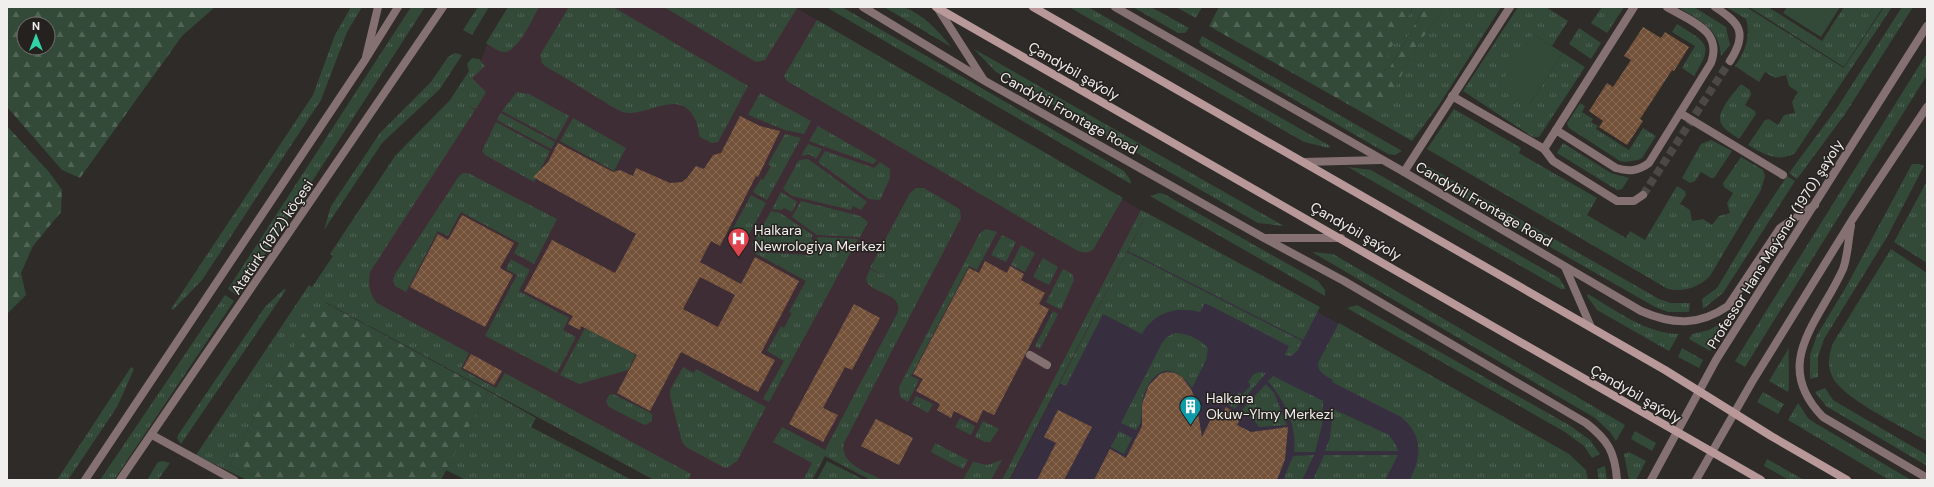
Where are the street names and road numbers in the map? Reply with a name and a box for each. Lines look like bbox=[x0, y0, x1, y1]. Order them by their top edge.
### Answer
street label: Çandybil şaýoly bbox=[1025, 38, 1123, 104]
street label: Candybil Frontage Road bbox=[997, 68, 1141, 158]
street label: Professor Hans Maýsner (1970) şaýoly bbox=[1703, 136, 1847, 352]
street label: Candybil Frontage Road bbox=[1412, 157, 1556, 251]
street label: Atatürk (1972) köçesi bbox=[227, 176, 317, 298]
street label: Çandybil şaýoly bbox=[1307, 198, 1405, 264]
street label: Çandybil şaýoly bbox=[1587, 361, 1685, 427]

